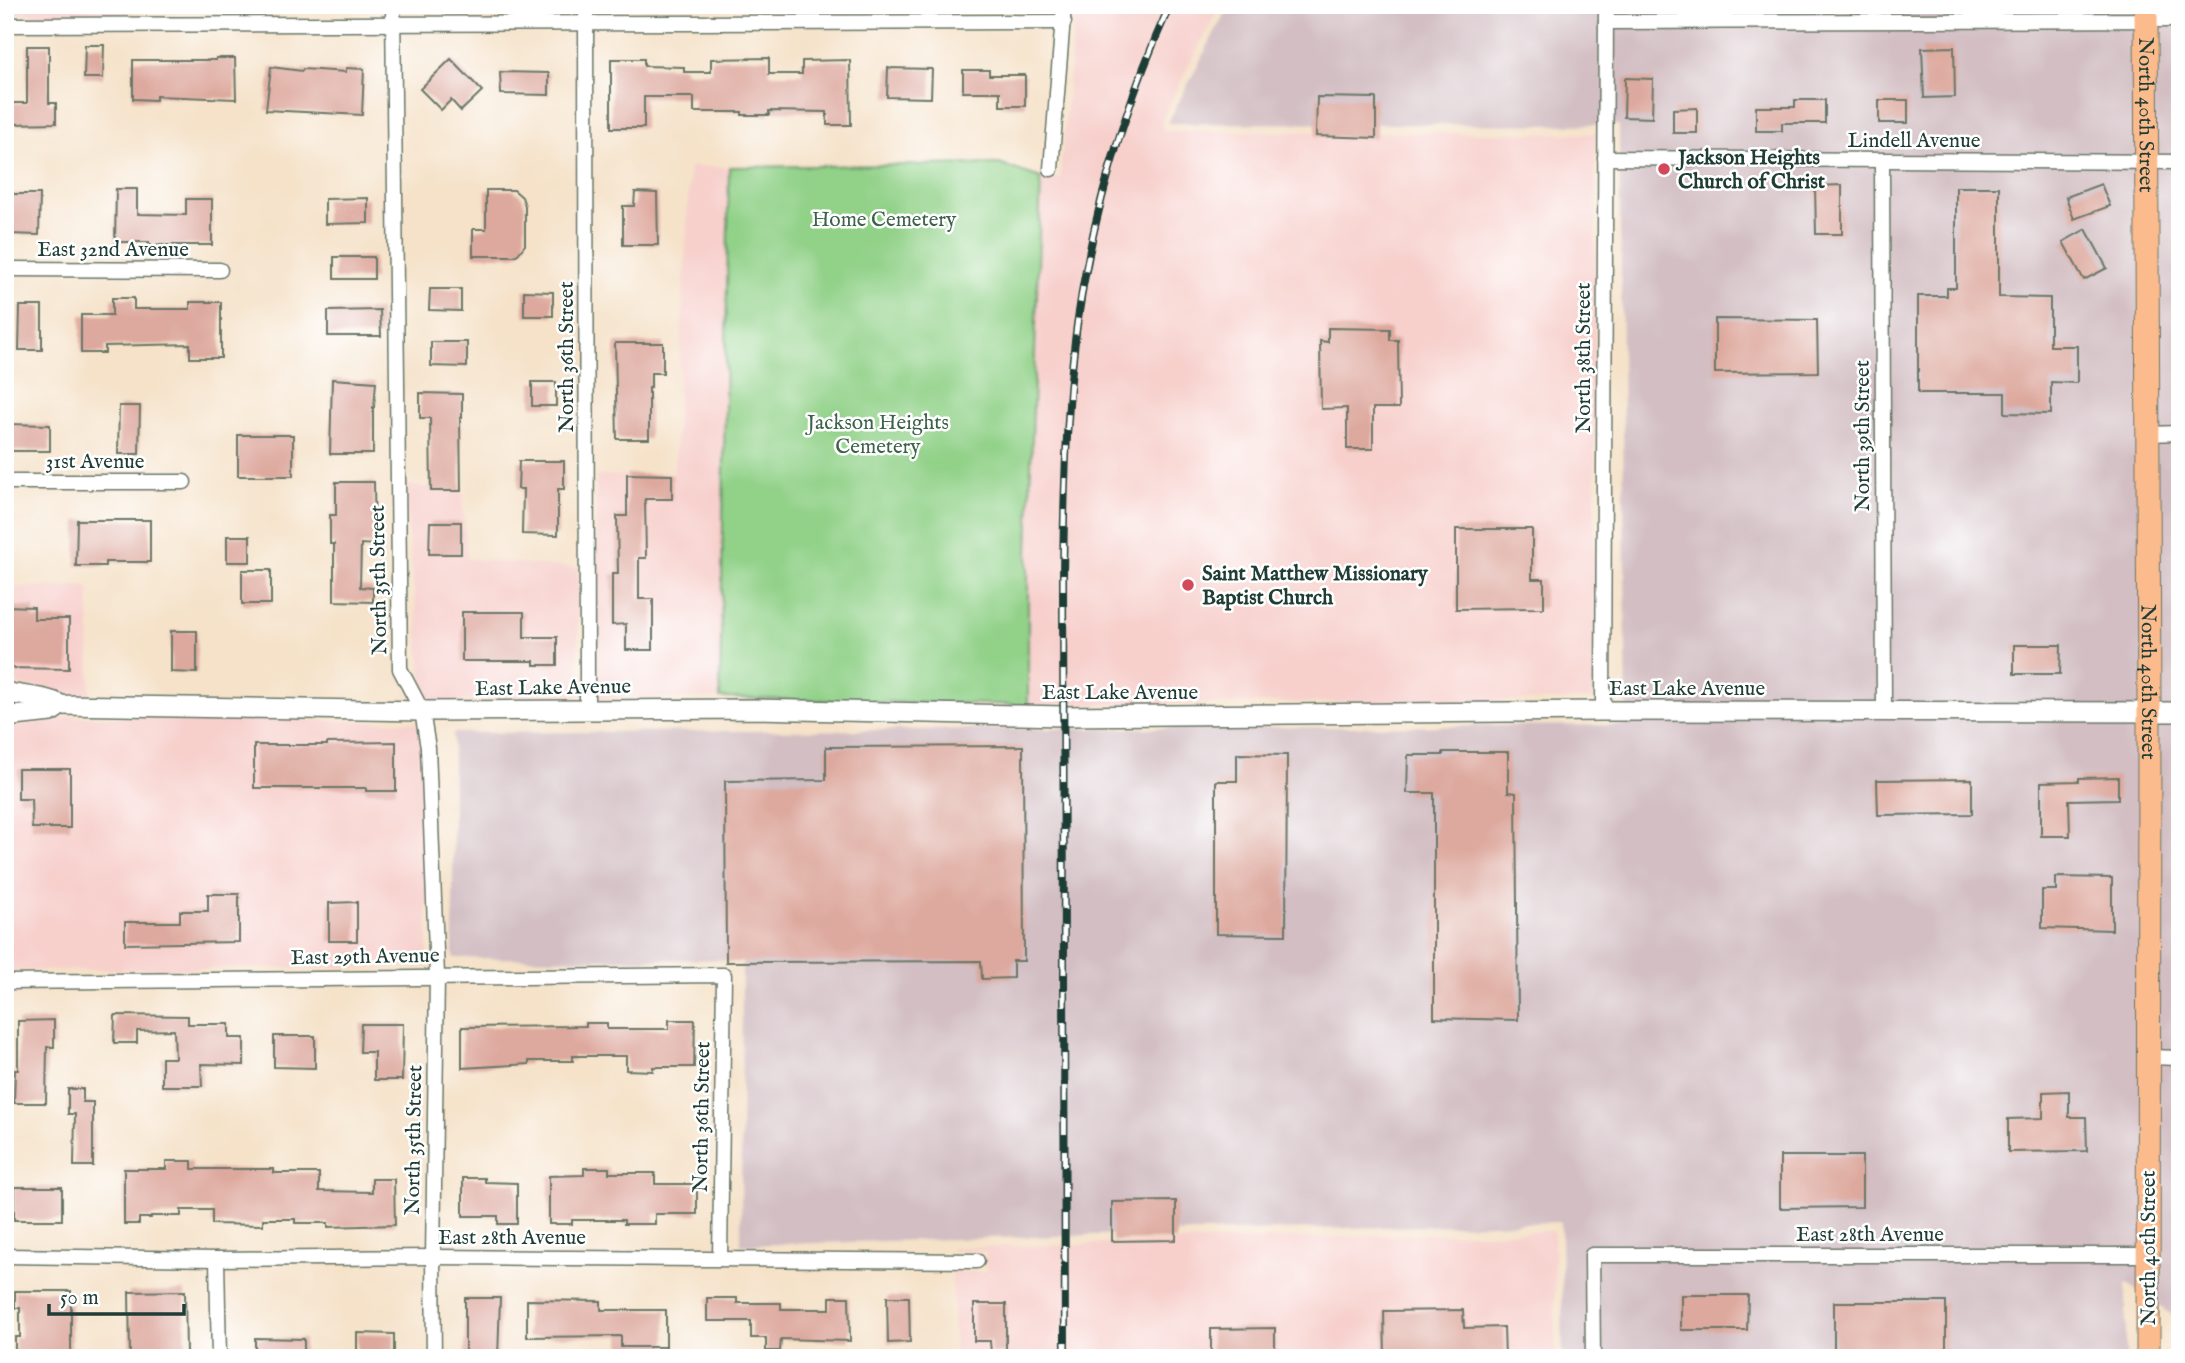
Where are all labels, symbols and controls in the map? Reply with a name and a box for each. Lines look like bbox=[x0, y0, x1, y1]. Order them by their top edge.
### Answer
street label: North 40th Street bbox=[2131, 37, 2159, 193]
street label: Lindell Avenue bbox=[1848, 128, 1981, 155]
place label: Jackson Heights Church of Christ bbox=[1675, 145, 1826, 196]
marker: Jackson Heights Church of Christ bbox=[1656, 161, 1672, 177]
park label: Home Cemetery bbox=[812, 207, 957, 234]
street label: East 32nd Avenue bbox=[37, 237, 189, 264]
street label: North 36th Street bbox=[554, 281, 581, 433]
street label: North 38th Street bbox=[1571, 283, 1598, 433]
street label: North 39th Street bbox=[1850, 360, 1877, 512]
park label: Jackson Heights Cemetery bbox=[805, 410, 949, 461]
street label: 31st Avenue bbox=[45, 449, 145, 476]
street label: North 35th Street bbox=[365, 505, 394, 655]
place label: Saint Matthew Missionary Baptist Church bbox=[1202, 561, 1429, 612]
marker: Saint Matthew Missionary Baptist Church bbox=[1180, 577, 1196, 593]
street label: North 40th Street bbox=[2134, 604, 2161, 760]
street label: East Lake Avenue bbox=[475, 674, 632, 703]
street label: East Lake Avenue bbox=[1609, 676, 1766, 703]
street label: East Lake Avenue bbox=[1042, 680, 1199, 707]
street label: East 29th Avenue bbox=[290, 943, 440, 972]
street label: North 36th Street bbox=[688, 1041, 717, 1193]
street label: North 35th Street bbox=[400, 1065, 429, 1215]
street label: North 40th Street bbox=[2136, 1170, 2163, 1326]
street label: East 28th Avenue bbox=[1796, 1222, 1944, 1249]
street label: East 28th Avenue bbox=[438, 1225, 586, 1252]
scale bar bbox=[49, 1272, 184, 1316]
text: 50 m bbox=[60, 1285, 99, 1312]

